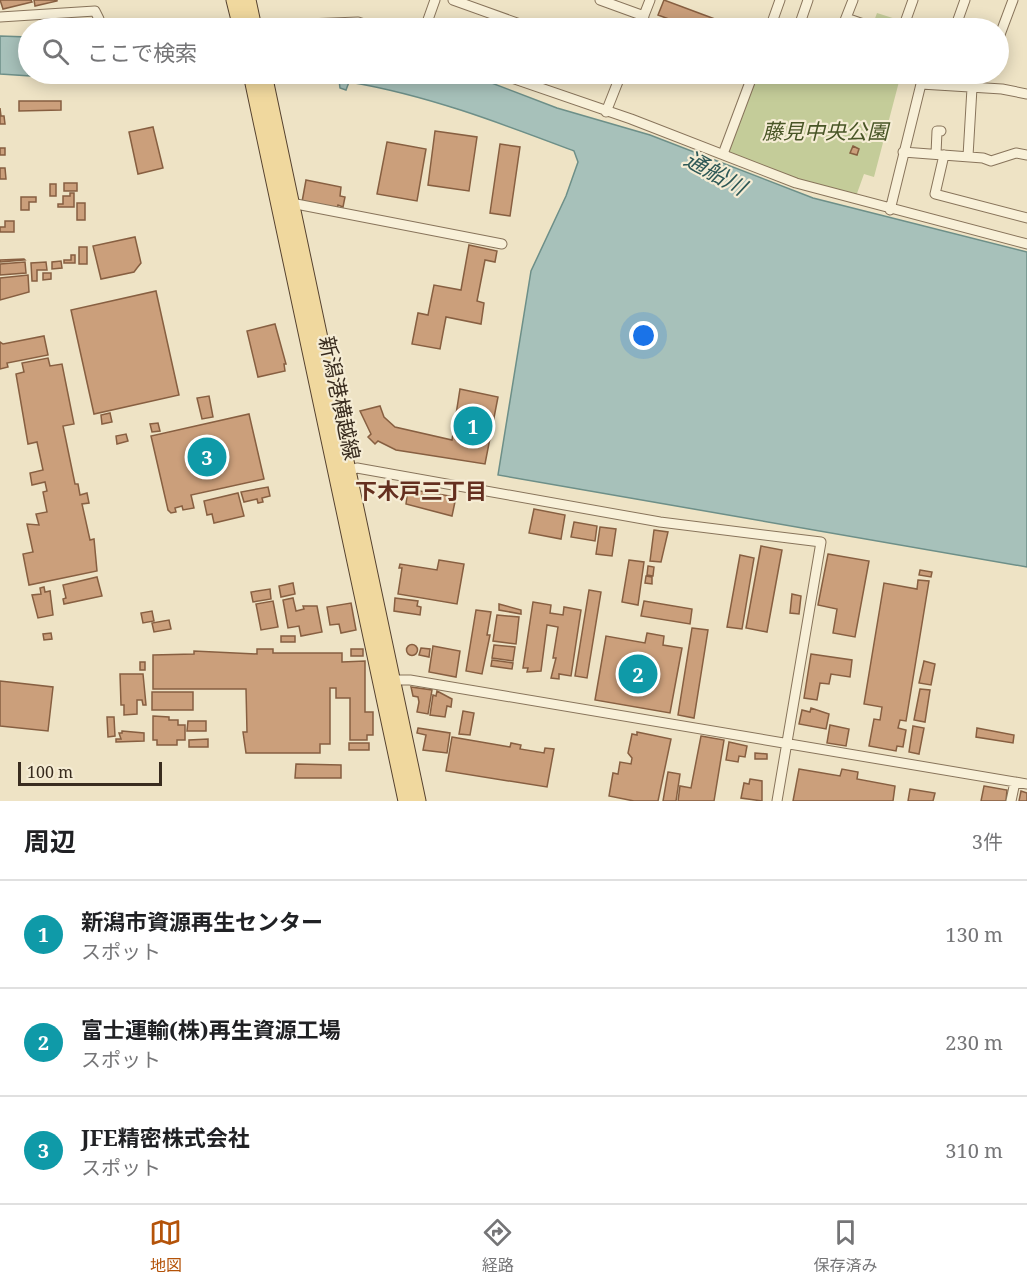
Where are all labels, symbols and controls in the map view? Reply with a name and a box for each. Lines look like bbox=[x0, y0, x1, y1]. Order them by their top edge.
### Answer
search box bbox=[18, 18, 1009, 84]
icon: search bbox=[39, 35, 72, 68]
text: ここで検索 bbox=[87, 37, 197, 67]
park label: 藤見中央公園 bbox=[762, 117, 891, 145]
water label: 通船川 bbox=[680, 143, 754, 202]
your location bbox=[629, 321, 658, 350]
street label: 新潟港横越線 bbox=[313, 333, 367, 463]
pin: 1 bbox=[454, 404, 492, 448]
pin: 3 bbox=[188, 434, 226, 480]
district label: 下木戸三丁目 bbox=[355, 475, 487, 505]
pin: 2 bbox=[618, 652, 658, 696]
scale bar bbox=[18, 759, 162, 786]
text: 100 m bbox=[27, 761, 73, 783]
text: 周辺 bbox=[24, 823, 76, 859]
text: 3件 bbox=[972, 828, 1003, 855]
text: 新潟市資源再生センター bbox=[81, 906, 323, 936]
text: 1 bbox=[38, 921, 49, 948]
text: 130 m bbox=[945, 921, 1003, 948]
text: スポット bbox=[81, 938, 161, 965]
text: 富士運輸(株)再生資源工場 bbox=[81, 1014, 341, 1044]
text: 2 bbox=[38, 1029, 49, 1056]
text: 230 m bbox=[945, 1029, 1003, 1056]
text: スポット bbox=[81, 1046, 161, 1073]
text: JFE精密株式会社 bbox=[81, 1122, 250, 1152]
text: 3 bbox=[38, 1137, 49, 1164]
text: 310 m bbox=[945, 1137, 1003, 1164]
text: スポット bbox=[81, 1154, 161, 1181]
tab: 地図 bbox=[149, 1216, 182, 1276]
tab: 経路 bbox=[481, 1216, 514, 1276]
tab: 保存済み bbox=[813, 1216, 877, 1276]

